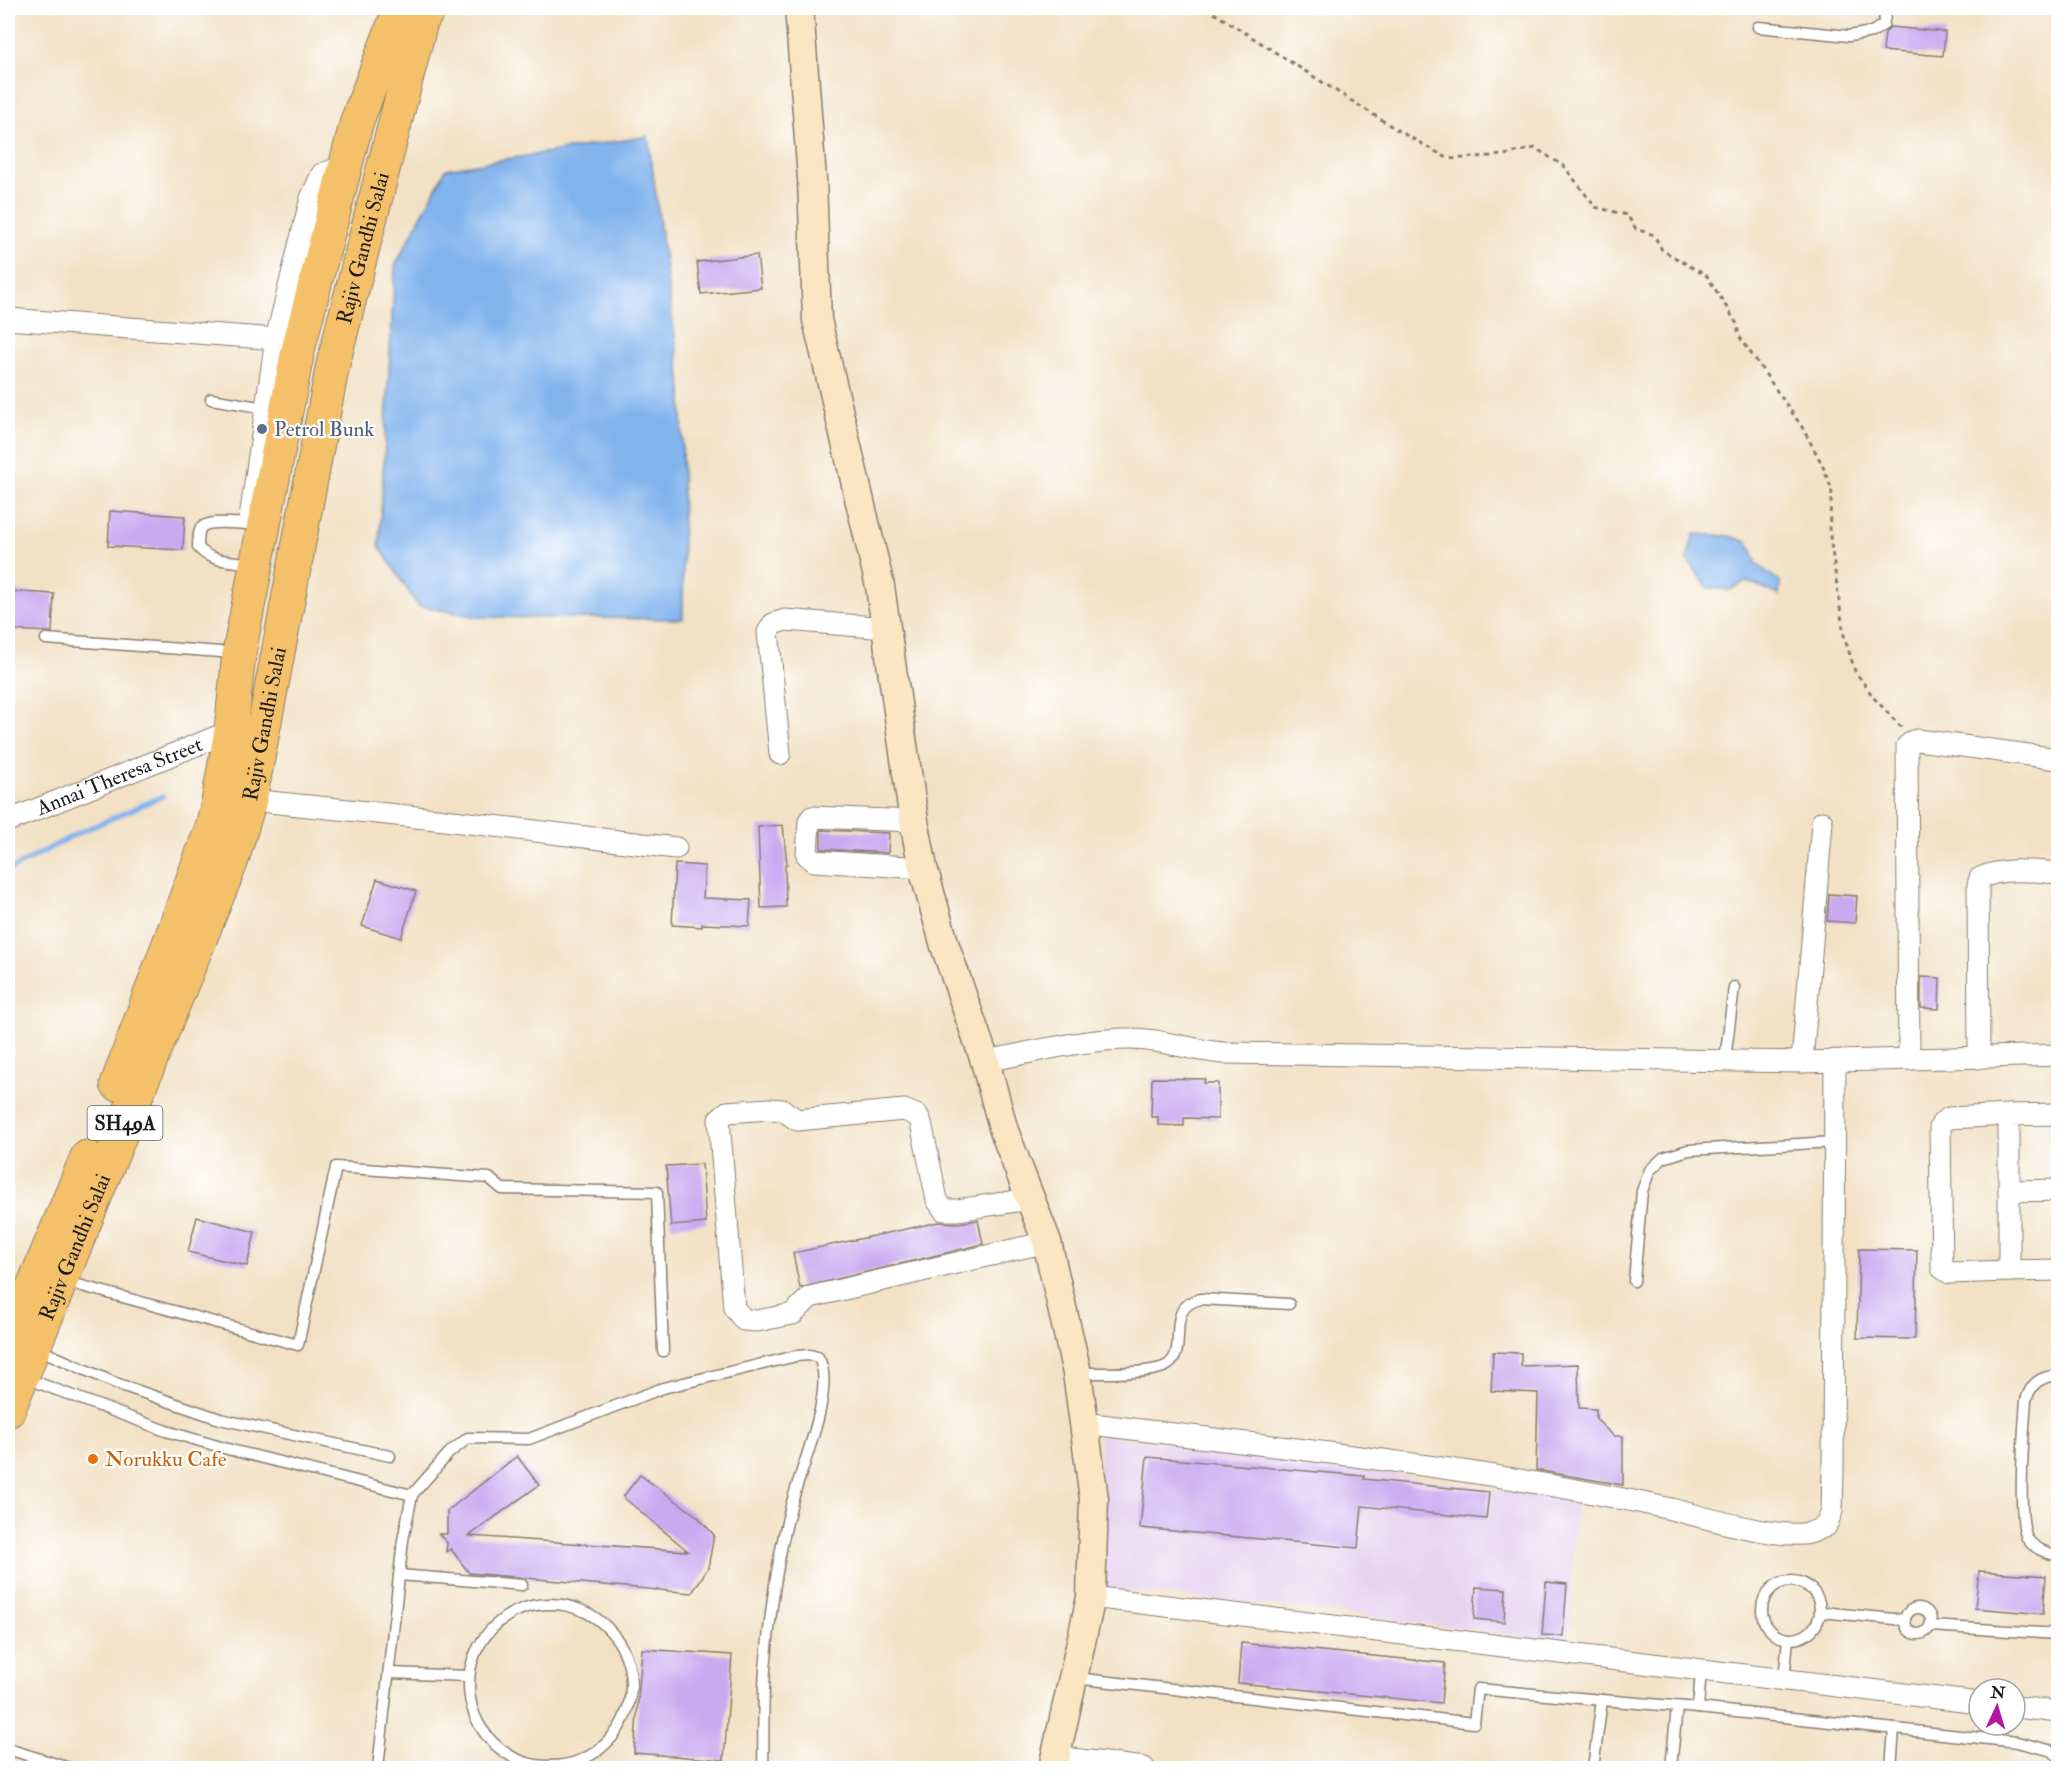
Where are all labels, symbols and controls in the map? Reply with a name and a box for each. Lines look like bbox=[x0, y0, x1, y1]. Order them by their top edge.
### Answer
street label: Rajiv Gandhi Salai bbox=[331, 169, 396, 327]
place label: Petrol Bunk bbox=[274, 416, 374, 443]
marker: Petrol Bunk bbox=[255, 422, 269, 436]
street label: Rajiv Gandhi Salai bbox=[237, 644, 293, 803]
street label: Annai Theresa Street bbox=[32, 731, 207, 822]
road number: SH49A bbox=[88, 1106, 162, 1140]
street label: Rajiv Gandhi Salai bbox=[33, 1170, 117, 1325]
place label: Norukku Cafe bbox=[105, 1446, 227, 1473]
marker: Norukku Cafe bbox=[86, 1452, 100, 1466]
north arrow bbox=[1967, 1677, 2027, 1737]
text: N bbox=[1989, 1682, 2006, 1704]

